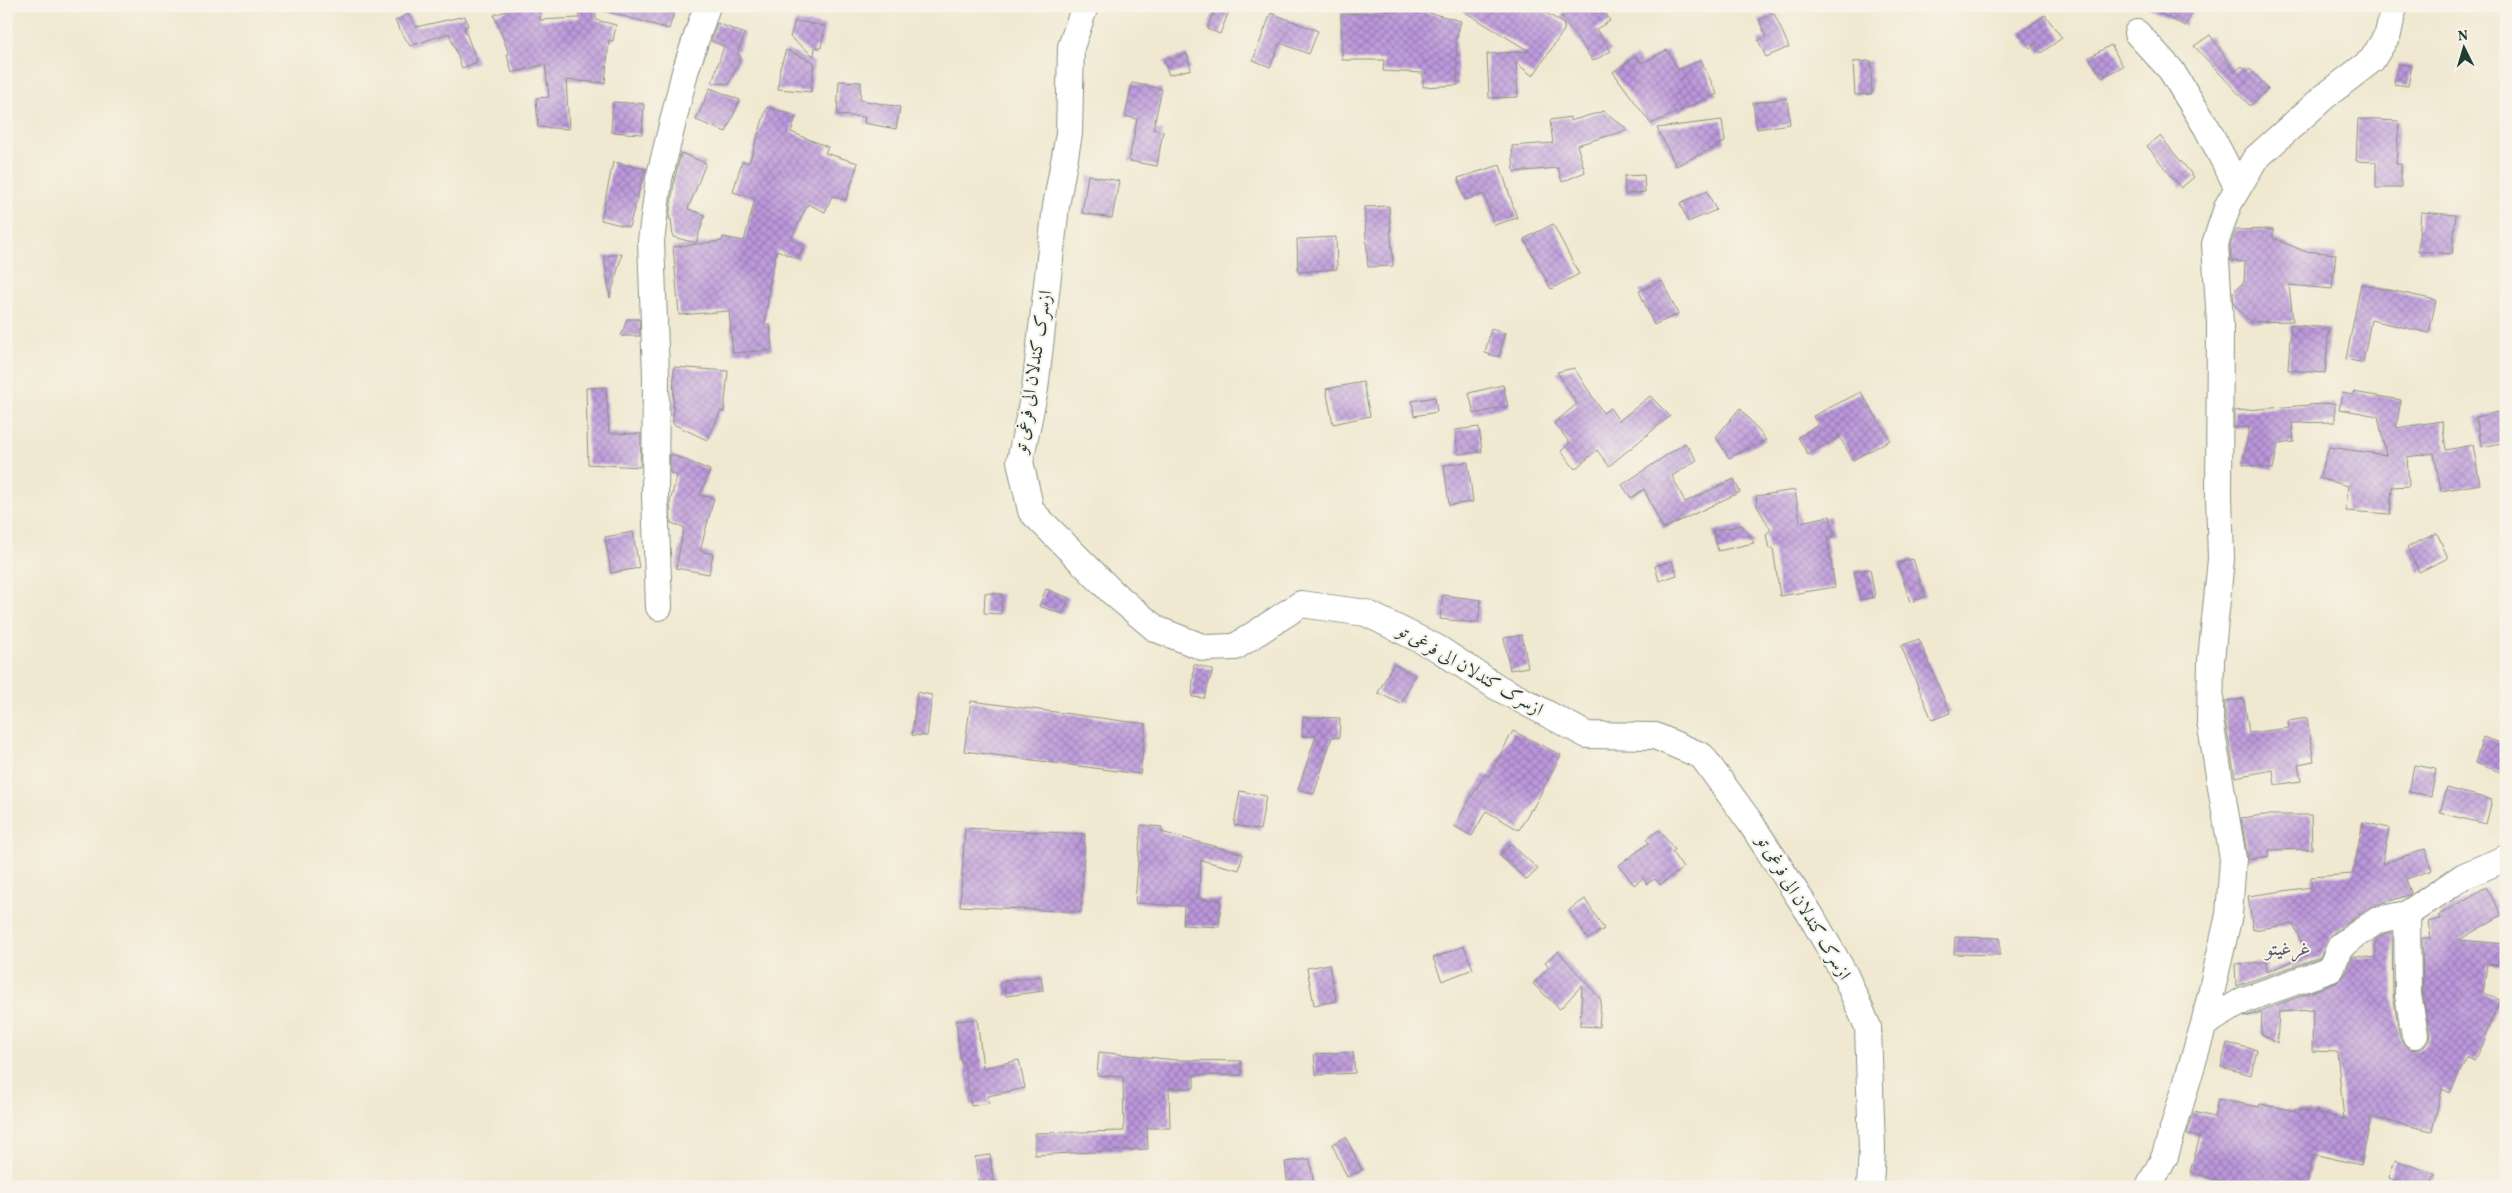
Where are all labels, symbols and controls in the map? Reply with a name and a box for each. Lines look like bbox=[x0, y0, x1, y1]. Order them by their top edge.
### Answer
north arrow bbox=[2440, 22, 2490, 72]
text: N bbox=[2457, 27, 2469, 46]
street label: ازسرک کندلان الی فرغی تو bbox=[1008, 289, 1059, 457]
street label: ازسرک کندلان الی فرغی تو bbox=[1391, 618, 1548, 723]
street label: ازسرک کندلان الی فرغی تو bbox=[1749, 829, 1856, 985]
district label: غرغیتو bbox=[2263, 936, 2311, 964]

